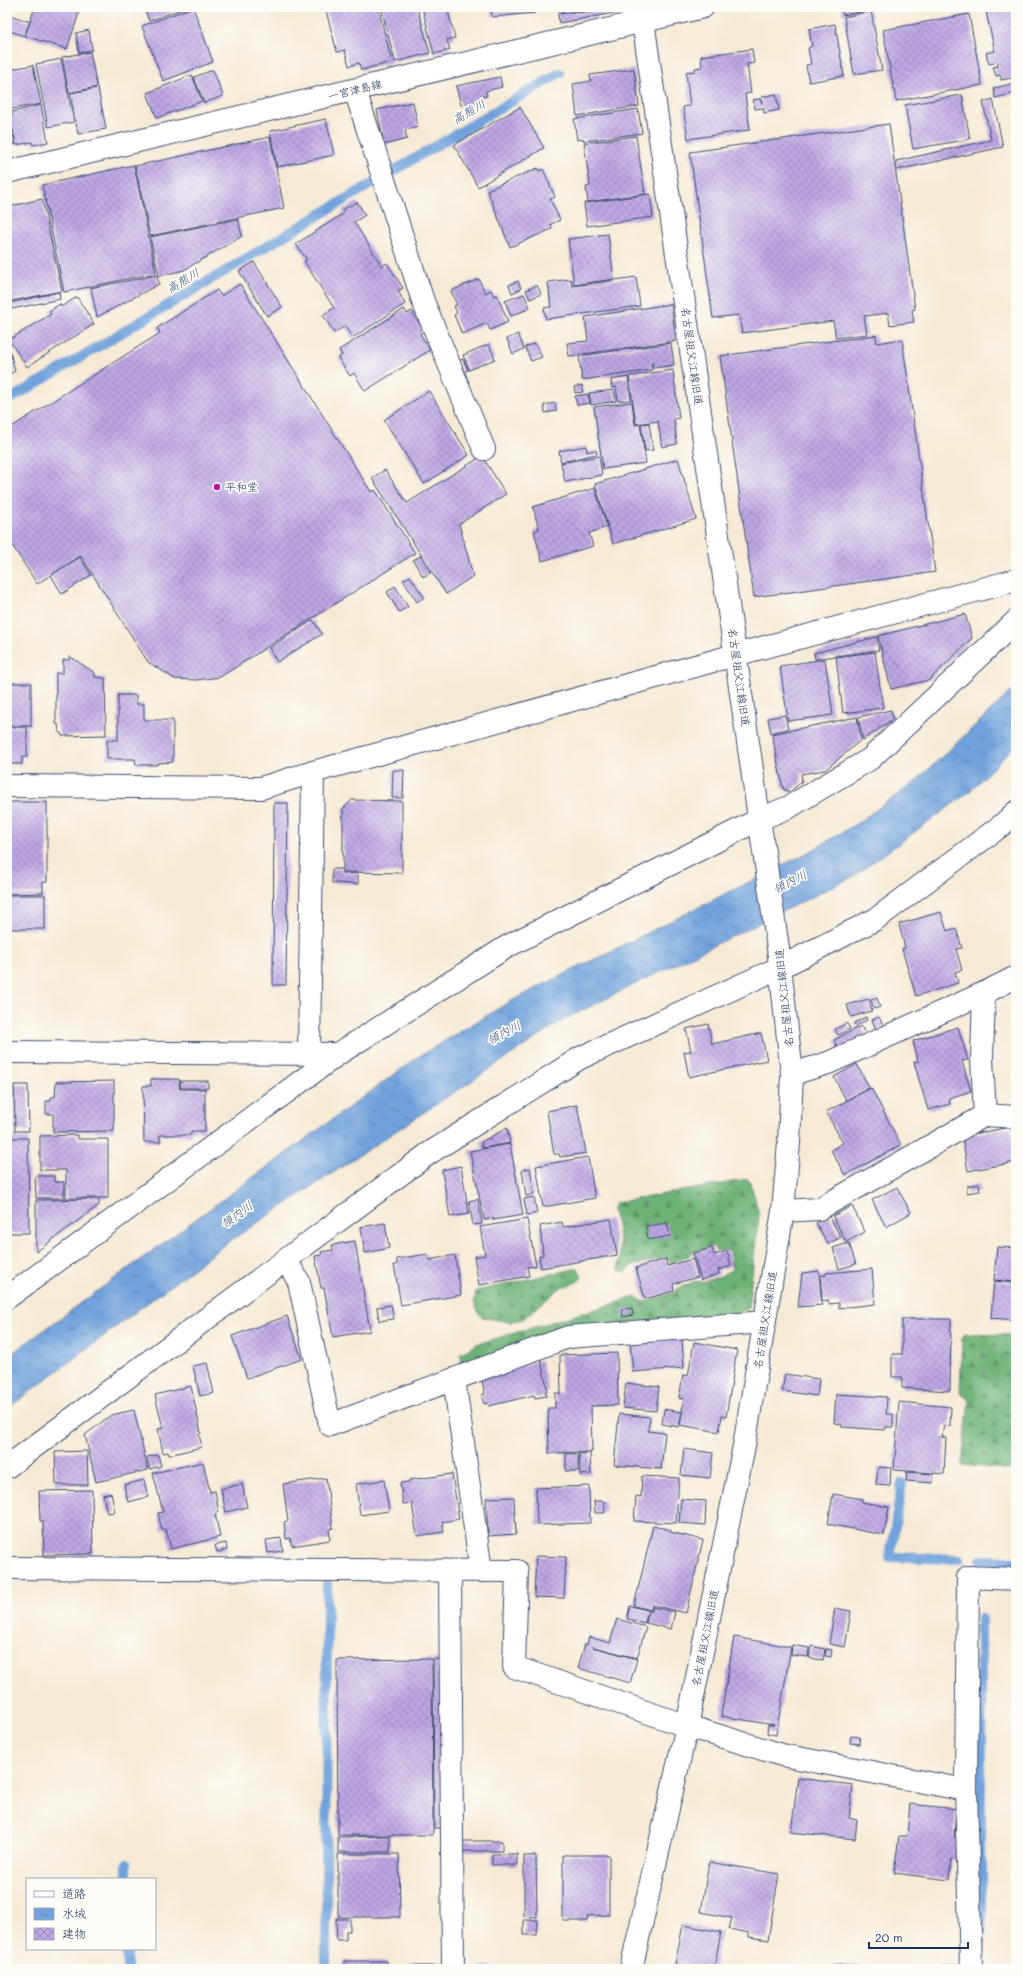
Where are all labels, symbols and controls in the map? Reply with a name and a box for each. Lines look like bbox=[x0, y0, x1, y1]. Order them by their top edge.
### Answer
street label: 一宮津島線 bbox=[326, 76, 383, 103]
water label: 高熊川 bbox=[449, 95, 488, 127]
water label: 高熊川 bbox=[163, 264, 202, 296]
street label: 名古屋祖父江線旧道 bbox=[678, 306, 707, 406]
place label: 平和堂 bbox=[225, 479, 258, 494]
marker: 平和堂 bbox=[212, 482, 222, 492]
street label: 名古屋祖父江線旧道 bbox=[725, 627, 754, 727]
water label: 領内川 bbox=[770, 866, 809, 897]
street label: 名古屋祖父江線旧道 bbox=[771, 948, 796, 1048]
water label: 領内川 bbox=[484, 1017, 523, 1048]
water label: 領内川 bbox=[217, 1197, 256, 1231]
street label: 名古屋祖父江線旧道 bbox=[749, 1270, 780, 1370]
street label: 名古屋祖父江線旧道 bbox=[688, 1588, 721, 1688]
legend bbox=[26, 1878, 156, 1950]
text: 道路 bbox=[62, 1885, 86, 1901]
text: 水域 bbox=[62, 1905, 86, 1921]
scale bar bbox=[869, 1924, 968, 1950]
text: 建物 bbox=[62, 1925, 86, 1941]
text: 20 m bbox=[875, 1929, 903, 1945]

